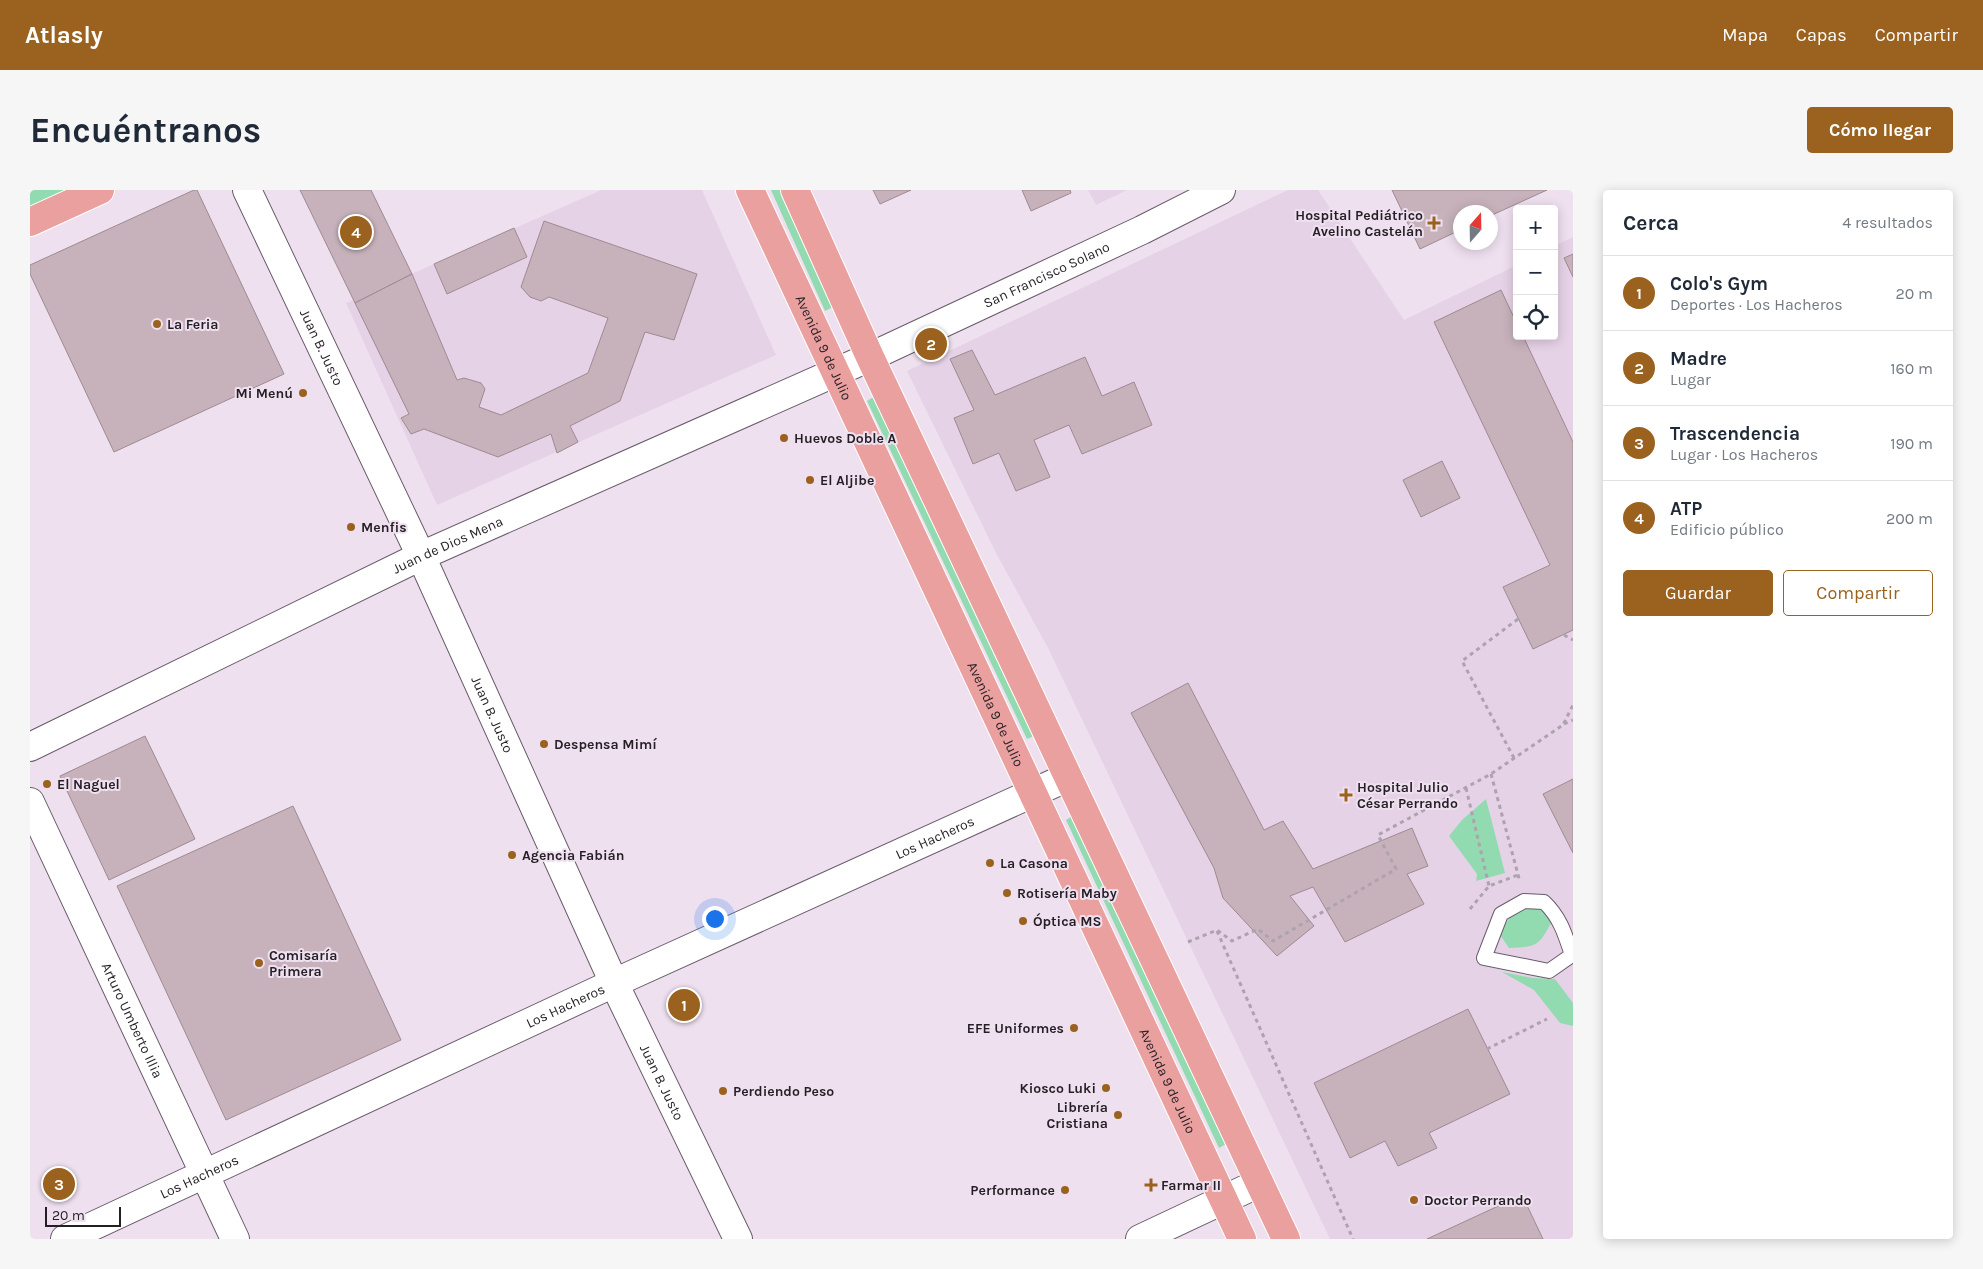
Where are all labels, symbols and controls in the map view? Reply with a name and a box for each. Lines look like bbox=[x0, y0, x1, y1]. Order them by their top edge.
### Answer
text: Atlasly bbox=[25, 21, 103, 49]
text: Mapa bbox=[1722, 24, 1768, 46]
text: Capas bbox=[1796, 24, 1847, 46]
text: Compartir bbox=[1875, 24, 1958, 46]
button: Cómo llegar bbox=[1807, 107, 1953, 153]
text: Encuéntranos bbox=[30, 110, 261, 151]
north arrow bbox=[1453, 205, 1498, 250]
map controls bbox=[1513, 205, 1558, 340]
button: + bbox=[1513, 205, 1558, 250]
place label: Hospital Pediátrico Avelino Castelán bbox=[1295, 207, 1423, 240]
text: Cerca bbox=[1623, 211, 1679, 235]
pin: 4 bbox=[340, 213, 372, 251]
text: 4 resultados bbox=[1842, 213, 1933, 232]
marker: Hospital Pediátrico Avelino Castelán bbox=[1427, 216, 1441, 230]
street label: San Francisco Solano bbox=[981, 238, 1112, 311]
button: − bbox=[1513, 250, 1558, 295]
text: Colo's Gym bbox=[1670, 273, 1768, 295]
text: 1 bbox=[1636, 284, 1642, 303]
text: 20 m bbox=[1895, 284, 1933, 303]
street label: Avenida 9 de Julio bbox=[792, 292, 856, 403]
button: locate bbox=[1513, 295, 1558, 340]
text: Deportes · Los Hacheros bbox=[1670, 295, 1843, 314]
street label: Juan B. Justo bbox=[296, 306, 347, 388]
place label: La Feria bbox=[167, 316, 219, 333]
marker: La Feria bbox=[151, 318, 163, 330]
pin: 2 bbox=[915, 325, 947, 363]
text: Madre bbox=[1670, 348, 1727, 370]
text: 2 bbox=[1634, 359, 1644, 378]
text: 160 m bbox=[1890, 359, 1933, 378]
text: Lugar bbox=[1670, 370, 1711, 389]
place label: Mi Menú bbox=[235, 385, 293, 402]
marker: Mi Menú bbox=[297, 387, 309, 399]
text: Trascendencia bbox=[1670, 423, 1800, 445]
place label: Huevos Doble A bbox=[794, 430, 897, 447]
marker: Huevos Doble A bbox=[778, 432, 790, 444]
text: 3 bbox=[1634, 434, 1644, 453]
text: 190 m bbox=[1890, 434, 1933, 453]
text: Lugar · Los Hacheros bbox=[1670, 445, 1818, 464]
place label: El Aljibe bbox=[820, 472, 874, 489]
marker: El Aljibe bbox=[804, 474, 816, 486]
text: ATP bbox=[1670, 498, 1702, 520]
text: 4 bbox=[1634, 509, 1644, 528]
text: 200 m bbox=[1886, 509, 1933, 528]
street label: Juan de Dios Mena bbox=[390, 512, 505, 577]
place label: Menfis bbox=[361, 519, 407, 536]
text: Edificio público bbox=[1670, 520, 1784, 539]
marker: Menfis bbox=[345, 521, 357, 533]
button: Guardar bbox=[1623, 570, 1773, 616]
button: Compartir bbox=[1783, 570, 1933, 616]
street label: Avenida 9 de Julio bbox=[964, 659, 1028, 769]
street label: Juan B. Justo bbox=[468, 673, 517, 755]
place label: Despensa Mimí bbox=[554, 736, 657, 753]
marker: Despensa Mimí bbox=[538, 738, 550, 750]
place label: El Naguel bbox=[57, 776, 120, 793]
marker: El Naguel bbox=[41, 778, 53, 790]
place label: Hospital Julio César Perrando bbox=[1357, 779, 1458, 812]
marker: Hospital Julio César Perrando bbox=[1339, 788, 1353, 802]
street label: Los Hacheros bbox=[893, 812, 977, 863]
place label: Agencia Fabián bbox=[522, 847, 624, 864]
marker: Agencia Fabián bbox=[506, 849, 518, 861]
place label: La Casona bbox=[1000, 855, 1068, 872]
marker: La Casona bbox=[984, 857, 996, 869]
place label: Rotisería Maby bbox=[1017, 885, 1117, 902]
marker: Rotisería Maby bbox=[1001, 887, 1013, 899]
your location bbox=[702, 906, 728, 932]
place label: Óptica MS bbox=[1033, 912, 1102, 930]
marker: Óptica MS bbox=[1017, 915, 1029, 927]
place label: Comisaría Primera bbox=[269, 947, 338, 980]
marker: Comisaría Primera bbox=[253, 957, 265, 969]
street label: Arturo Umberto Illia bbox=[98, 960, 167, 1081]
street label: Los Hacheros bbox=[523, 980, 607, 1031]
pin: 1 bbox=[668, 986, 700, 1024]
place label: EFE Uniformes bbox=[967, 1020, 1064, 1037]
marker: EFE Uniformes bbox=[1068, 1022, 1080, 1034]
street label: Avenida 9 de Julio bbox=[1136, 1026, 1200, 1136]
street label: Juan B. Justo bbox=[636, 1041, 688, 1123]
place label: Kiosco Luki bbox=[1019, 1080, 1096, 1097]
marker: Kiosco Luki bbox=[1100, 1082, 1112, 1094]
place label: Perdiendo Peso bbox=[733, 1083, 834, 1100]
marker: Perdiendo Peso bbox=[717, 1085, 729, 1097]
place label: Librería Cristiana bbox=[1046, 1099, 1108, 1132]
marker: Librería Cristiana bbox=[1112, 1109, 1124, 1121]
street label: Los Hacheros bbox=[157, 1151, 241, 1202]
pin: 3 bbox=[43, 1165, 75, 1203]
place label: Farmar II bbox=[1161, 1177, 1221, 1194]
marker: Farmar II bbox=[1145, 1179, 1157, 1191]
place label: Performance bbox=[970, 1182, 1055, 1199]
marker: Performance bbox=[1059, 1184, 1071, 1196]
place label: Doctor Perrando bbox=[1424, 1192, 1531, 1209]
marker: Doctor Perrando bbox=[1408, 1194, 1420, 1206]
scale bar bbox=[45, 1204, 121, 1227]
text: 20 m bbox=[52, 1207, 85, 1224]

